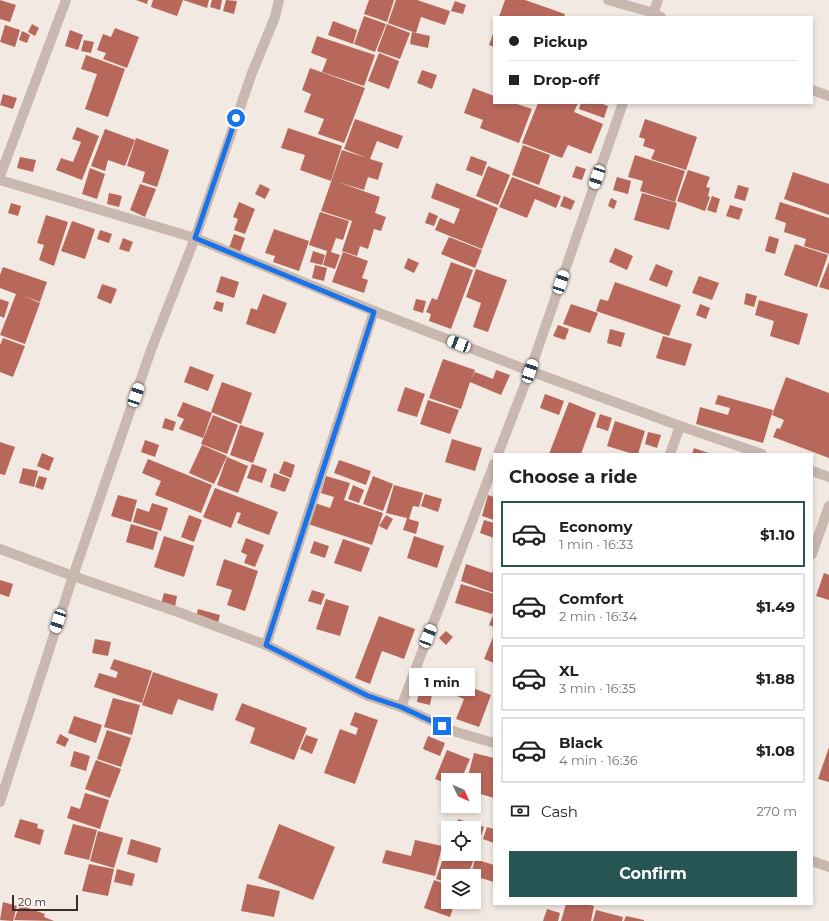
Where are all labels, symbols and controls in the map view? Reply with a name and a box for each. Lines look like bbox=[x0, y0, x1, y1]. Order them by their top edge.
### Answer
text: Pickup bbox=[533, 32, 588, 51]
text: Drop-off bbox=[533, 70, 600, 89]
route start bbox=[227, 109, 245, 127]
car bbox=[587, 164, 607, 190]
car bbox=[551, 269, 571, 295]
car bbox=[446, 334, 472, 354]
car bbox=[520, 358, 540, 384]
car bbox=[126, 382, 146, 408]
text: Choose a ride bbox=[509, 466, 637, 488]
icon: car bbox=[511, 516, 547, 552]
text: Economy bbox=[559, 517, 632, 536]
text: $1.10 bbox=[760, 525, 795, 544]
text: 1 min · 16:33 bbox=[559, 536, 633, 552]
icon: car bbox=[511, 588, 547, 624]
text: Comfort bbox=[559, 589, 624, 608]
text: $1.49 bbox=[756, 597, 795, 616]
car bbox=[49, 608, 67, 634]
text: 2 min · 16:34 bbox=[559, 608, 637, 624]
car bbox=[418, 623, 438, 649]
icon: car bbox=[511, 660, 547, 696]
text: XL bbox=[559, 661, 578, 680]
callout: 1 min bbox=[409, 668, 475, 696]
text: $1.88 bbox=[756, 669, 795, 688]
text: 1 min bbox=[424, 674, 460, 690]
text: 3 min · 16:35 bbox=[559, 680, 636, 696]
route end bbox=[433, 717, 451, 735]
icon: car bbox=[511, 732, 547, 768]
text: Black bbox=[559, 733, 603, 752]
text: $1.08 bbox=[756, 741, 795, 760]
text: 4 min · 16:36 bbox=[559, 752, 638, 768]
north arrow bbox=[441, 773, 481, 813]
map controls bbox=[441, 773, 481, 909]
icon: cash bbox=[509, 800, 531, 822]
text: Cash bbox=[541, 802, 578, 821]
text: 270 m bbox=[756, 803, 797, 819]
button: locate bbox=[441, 821, 481, 861]
button: Confirm bbox=[509, 851, 797, 897]
button: layers bbox=[441, 869, 481, 909]
scale bar bbox=[12, 893, 78, 912]
text: 20 m bbox=[18, 895, 46, 909]

